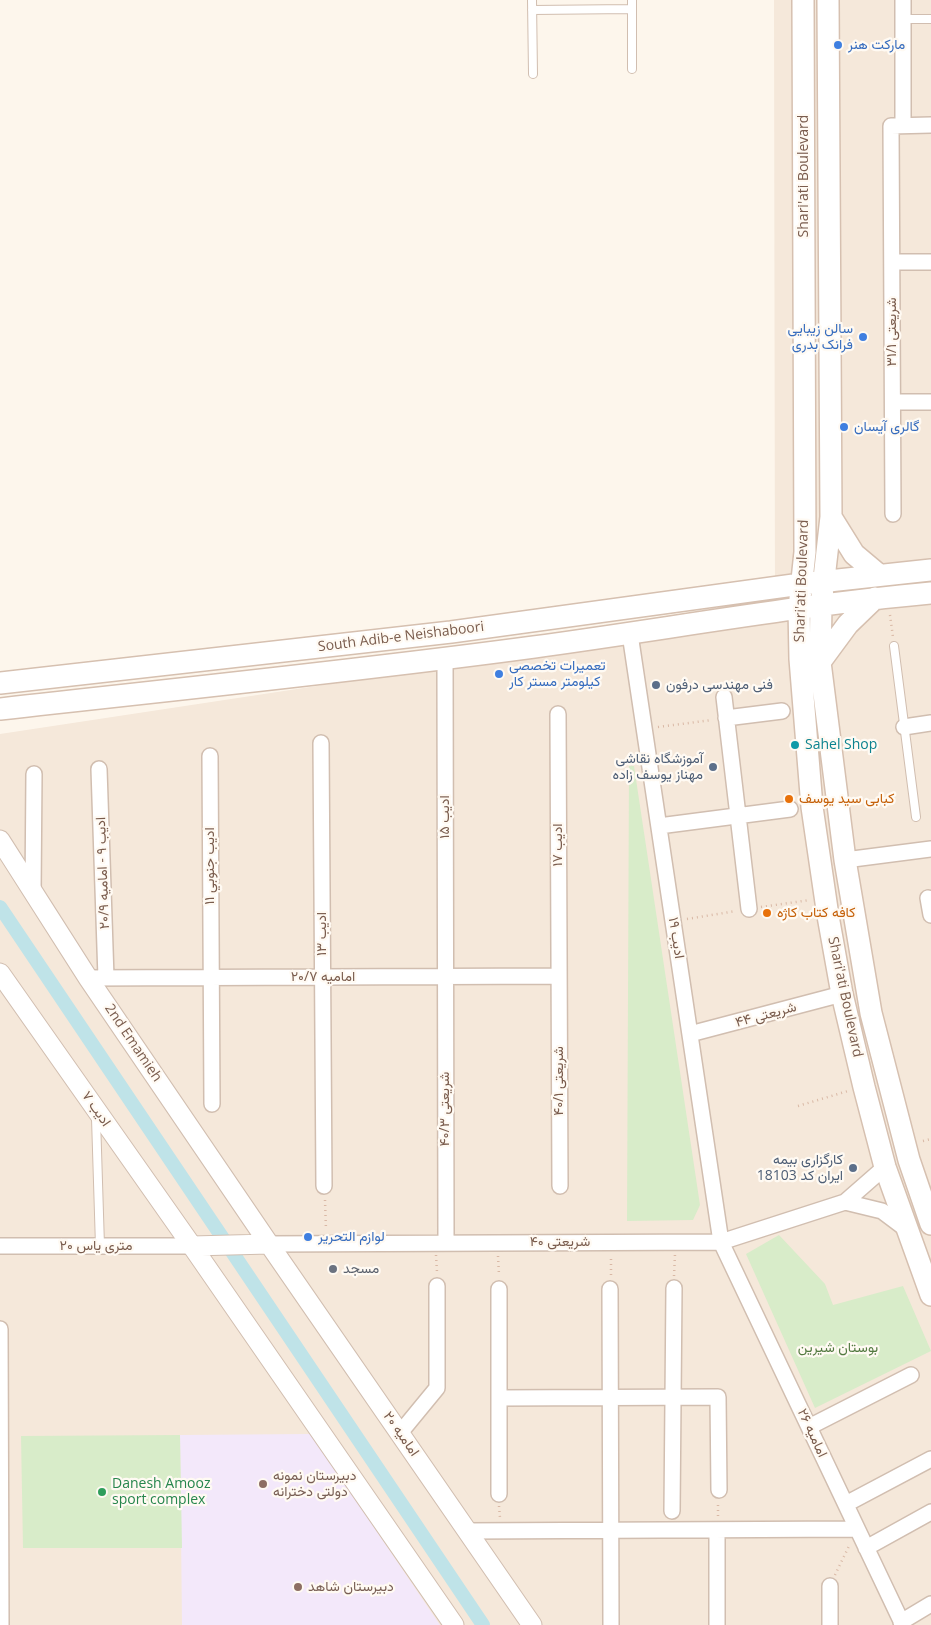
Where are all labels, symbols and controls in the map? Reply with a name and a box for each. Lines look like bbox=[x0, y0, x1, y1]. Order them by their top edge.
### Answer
place label: مارکت هنر bbox=[848, 37, 905, 53]
marker: مارکت هنر bbox=[832, 39, 844, 51]
street label: Shari'ati Boulevard bbox=[796, 115, 812, 237]
street label: شریعتی ۳۱/۱ bbox=[884, 298, 900, 366]
place label: سالن زیبایی فرانک بدری bbox=[787, 321, 853, 354]
marker: سالن زیبایی فرانک بدری bbox=[857, 331, 869, 343]
place label: گالری آيسان bbox=[854, 419, 919, 435]
marker: گالری آيسان bbox=[838, 421, 850, 433]
street label: Shari'ati Boulevard bbox=[791, 519, 813, 643]
street label: South Adib-e Neishaboori bbox=[317, 618, 485, 656]
place label: تعمیرات تخصصی کیلومتر مستر کار bbox=[509, 658, 605, 690]
marker: تعمیرات تخصصی کیلومتر مستر کار bbox=[493, 668, 505, 680]
place label: فنی مهندسی درفون bbox=[666, 677, 773, 693]
marker: فنی مهندسی درفون bbox=[650, 679, 662, 691]
place label: Sahel Shop bbox=[805, 737, 877, 753]
marker: Sahel Shop bbox=[789, 739, 801, 751]
place label: آموزشگاه نقاشی مهناز یوسف زاده bbox=[612, 751, 703, 784]
marker: آموزشگاه نقاشی مهناز یوسف زاده bbox=[707, 761, 719, 773]
place label: کبابی سید یوسف bbox=[799, 791, 894, 807]
marker: کبابی سید یوسف bbox=[783, 793, 795, 805]
street label: ادیب ۱۵ bbox=[437, 795, 453, 839]
street label: ادیب ۹ - امامیه ۲۰/۹ bbox=[93, 817, 113, 929]
street label: ادیب ۱۷ bbox=[550, 823, 566, 867]
street label: ادیب جنوبي ١١ bbox=[202, 827, 218, 905]
place label: کافه کتاب کاژه bbox=[777, 905, 855, 921]
marker: کافه کتاب کاژه bbox=[761, 907, 773, 919]
street label: ادیب ۱۳ bbox=[314, 912, 330, 956]
street label: ادیب ۱۹ bbox=[664, 916, 688, 960]
street label: Shari'ati Boulevard bbox=[824, 935, 866, 1059]
street label: امامیه ۲۰/۷ bbox=[291, 969, 355, 985]
street label: شریعتی ۴۴ bbox=[734, 999, 798, 1031]
street label: 2nd Emamieh bbox=[101, 1001, 165, 1085]
street label: شریعتی ۴۰/۱ bbox=[551, 1046, 567, 1116]
street label: شریعتی ۴۰/۳ bbox=[437, 1072, 453, 1146]
street label: ادیب ۷ bbox=[78, 1088, 114, 1130]
place label: کارگزاری بیمه ایران کد 18103 bbox=[757, 1152, 843, 1184]
marker: کارگزاری بیمه ایران کد 18103 bbox=[847, 1162, 859, 1174]
place label: لوازم التحریر bbox=[318, 1229, 385, 1245]
marker: لوازم التحریر bbox=[302, 1231, 314, 1243]
street label: شریعتی ۴۰ bbox=[530, 1234, 590, 1250]
street label: ۲۰ متری یاس bbox=[60, 1238, 132, 1254]
place label: مسجد bbox=[343, 1261, 379, 1277]
marker: مسجد bbox=[327, 1263, 339, 1275]
park label: بوستان شیرین bbox=[798, 1340, 878, 1356]
street label: امامیه ۲۶ bbox=[793, 1406, 831, 1460]
street label: امامیه ۲۰ bbox=[379, 1408, 423, 1460]
place label: دبیرستان نمونه دولتی دخترانه bbox=[273, 1468, 356, 1500]
place label: Danesh Amooz sport complex bbox=[112, 1476, 210, 1508]
marker: دبیرستان نمونه دولتی دخترانه bbox=[257, 1478, 269, 1490]
marker: Danesh Amooz sport complex bbox=[96, 1486, 108, 1498]
place label: دبیرستان شاهد bbox=[308, 1579, 394, 1595]
marker: دبیرستان شاهد bbox=[292, 1581, 304, 1593]

